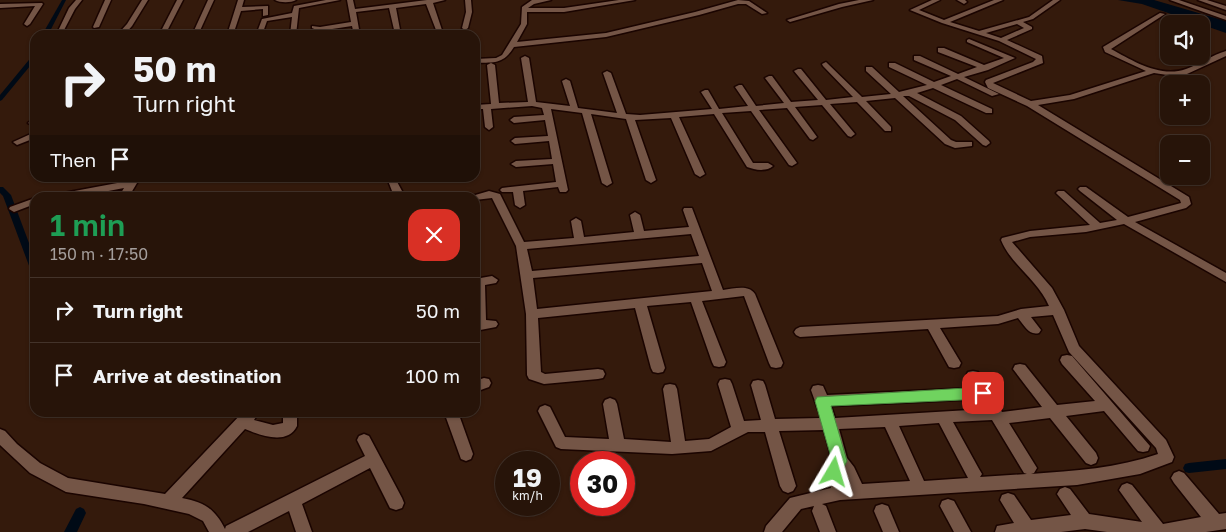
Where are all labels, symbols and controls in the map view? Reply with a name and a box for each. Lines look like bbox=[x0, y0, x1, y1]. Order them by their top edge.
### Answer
map controls bbox=[1160, 15, 1210, 185]
button: sound bbox=[1160, 15, 1210, 65]
text: 50 m bbox=[133, 48, 216, 90]
icon: right bbox=[50, 50, 115, 115]
button: + bbox=[1160, 75, 1210, 125]
text: Turn right bbox=[133, 90, 236, 117]
button: − bbox=[1160, 135, 1210, 185]
icon: arrive bbox=[106, 145, 134, 173]
text: Then bbox=[50, 148, 96, 171]
text: 1 min bbox=[50, 207, 125, 243]
button: close bbox=[408, 209, 460, 261]
text: 150 m · 17:50 bbox=[50, 244, 148, 264]
icon: right bbox=[50, 296, 78, 324]
text: Turn right bbox=[93, 299, 183, 322]
text: 50 m bbox=[416, 299, 460, 322]
icon: arrive bbox=[50, 361, 78, 389]
text: Arrive at destination bbox=[93, 364, 281, 387]
text: 100 m bbox=[406, 364, 460, 387]
pin bbox=[962, 372, 1004, 414]
icon: arrive bbox=[969, 379, 997, 407]
position arrow bbox=[807, 445, 859, 497]
speed limit sign: 30 bbox=[570, 451, 635, 516]
text: 19 bbox=[513, 462, 542, 493]
text: km/h bbox=[512, 488, 543, 503]

